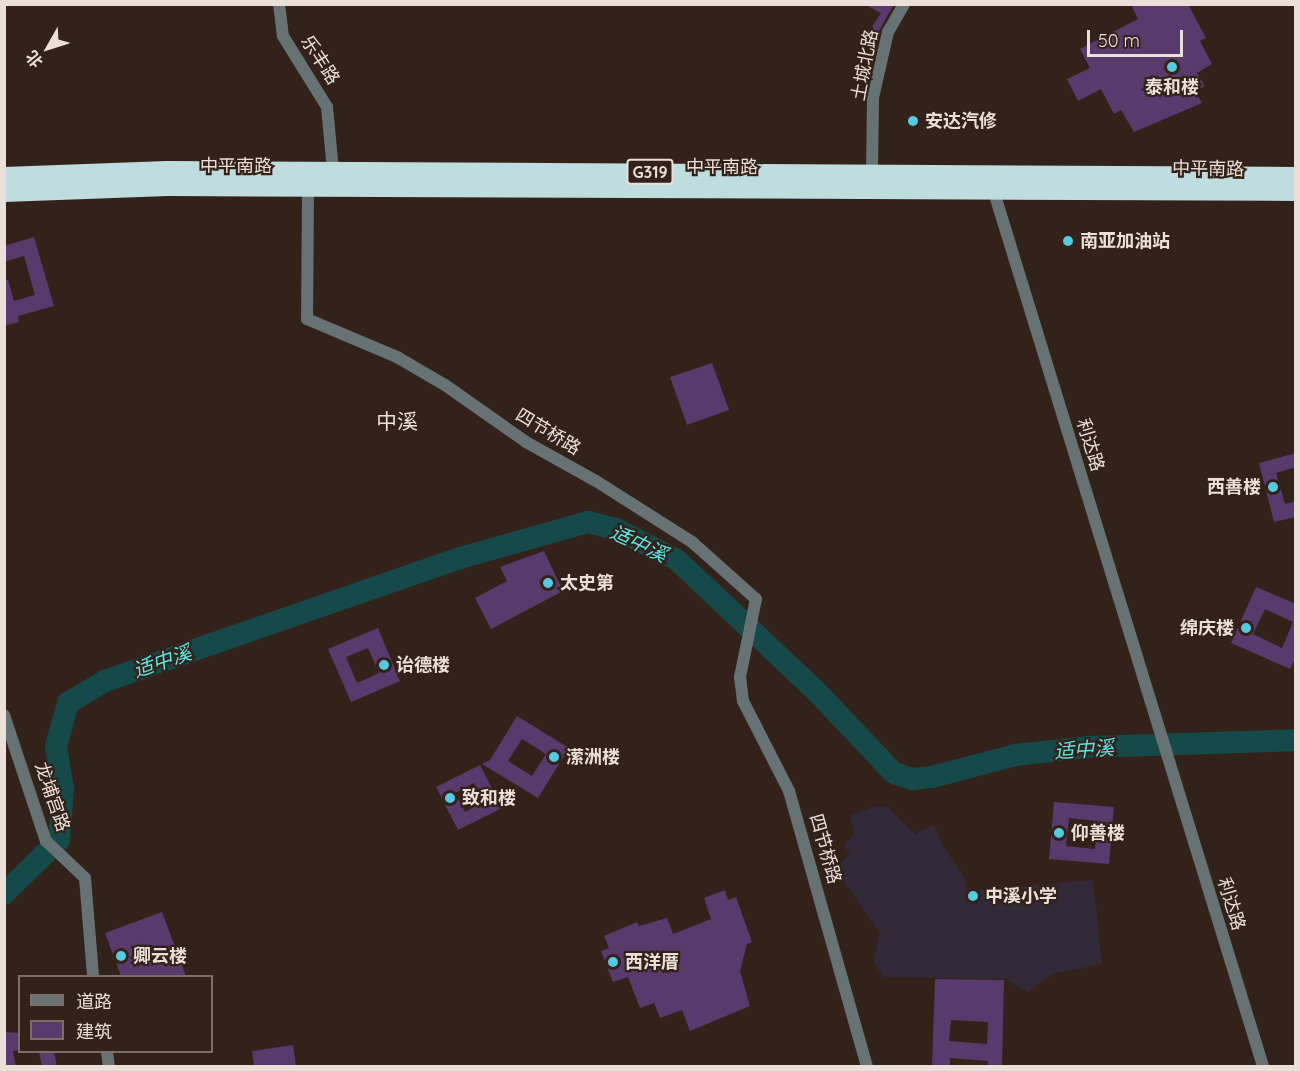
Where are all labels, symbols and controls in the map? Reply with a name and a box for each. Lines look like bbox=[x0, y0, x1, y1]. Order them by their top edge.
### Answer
north arrow bbox=[18, 18, 78, 78]
scale bar bbox=[1090, 18, 1186, 56]
street label: 土城北路 bbox=[848, 28, 882, 102]
text: 50 m bbox=[1098, 29, 1140, 52]
street label: 乐丰路 bbox=[296, 31, 344, 89]
text: 北 bbox=[21, 47, 47, 72]
marker: 泰和楼 bbox=[1165, 60, 1179, 74]
place label: 泰和楼 bbox=[1145, 76, 1199, 98]
place label: 安达汽修 bbox=[925, 110, 997, 132]
marker: 安达汽修 bbox=[906, 114, 920, 128]
street label: 中平南路 bbox=[200, 155, 272, 177]
street label: 中平南路 bbox=[686, 156, 758, 178]
street label: 中平南路 bbox=[1172, 158, 1244, 180]
road number: G319 bbox=[626, 159, 674, 185]
place label: 南亚加油站 bbox=[1080, 230, 1170, 252]
marker: 南亚加油站 bbox=[1061, 234, 1075, 248]
street label: 四节桥路 bbox=[512, 404, 584, 460]
district label: 中溪 bbox=[376, 408, 418, 434]
street label: 利达路 bbox=[1072, 416, 1108, 474]
place label: 西善楼 bbox=[1207, 476, 1261, 498]
marker: 西善楼 bbox=[1266, 480, 1280, 494]
water label: 适中溪 bbox=[607, 519, 671, 567]
place label: 太史第 bbox=[560, 572, 614, 594]
marker: 太史第 bbox=[541, 576, 555, 590]
place label: 绵庆楼 bbox=[1180, 617, 1234, 639]
marker: 绵庆楼 bbox=[1239, 621, 1253, 635]
water label: 适中溪 bbox=[130, 640, 194, 682]
place label: 诒德楼 bbox=[396, 654, 450, 676]
marker: 诒德楼 bbox=[377, 658, 391, 672]
water label: 适中溪 bbox=[1053, 735, 1115, 763]
place label: 潆洲楼 bbox=[566, 746, 620, 768]
marker: 潆洲楼 bbox=[547, 750, 561, 764]
street label: 龙埔宫路 bbox=[30, 759, 74, 835]
place label: 致和楼 bbox=[462, 787, 516, 809]
marker: 致和楼 bbox=[443, 791, 457, 805]
street label: 四节桥路 bbox=[805, 811, 845, 887]
place label: 仰善楼 bbox=[1071, 822, 1125, 844]
marker: 仰善楼 bbox=[1052, 826, 1066, 840]
street label: 利达路 bbox=[1213, 875, 1249, 933]
place label: 中溪小学 bbox=[985, 885, 1057, 907]
marker: 中溪小学 bbox=[966, 889, 980, 903]
place label: 卿云楼 bbox=[133, 945, 187, 967]
marker: 卿云楼 bbox=[114, 949, 128, 963]
place label: 西洋厝 bbox=[625, 951, 679, 973]
marker: 西洋厝 bbox=[606, 955, 620, 969]
legend bbox=[18, 975, 213, 1053]
text: 道路 bbox=[76, 990, 112, 1013]
text: 建筑 bbox=[76, 1020, 112, 1043]

